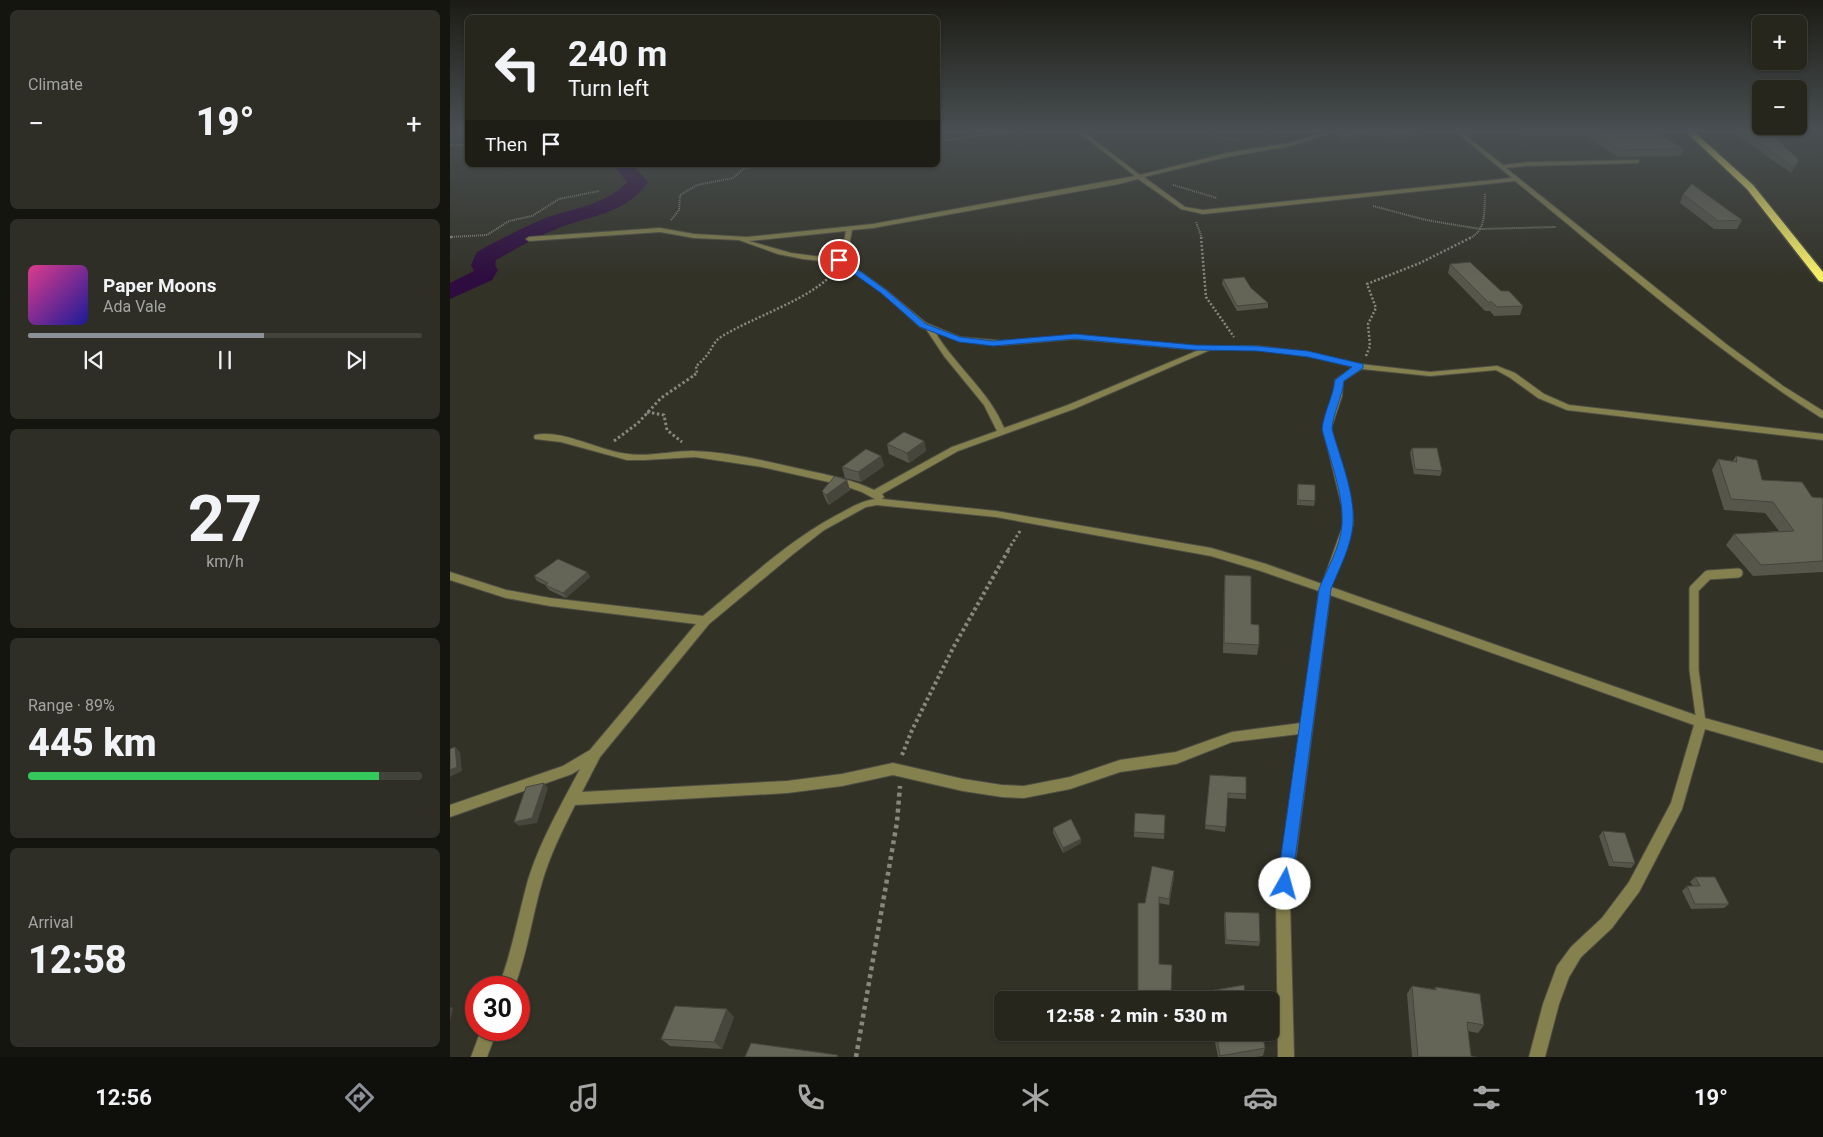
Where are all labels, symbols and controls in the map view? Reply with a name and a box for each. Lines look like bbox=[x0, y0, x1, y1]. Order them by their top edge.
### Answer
map controls bbox=[1752, 15, 1807, 135]
button: + bbox=[1752, 15, 1807, 70]
text: 240 m bbox=[568, 34, 667, 75]
icon: left bbox=[485, 35, 550, 100]
text: Climate bbox=[28, 75, 83, 94]
text: Turn left bbox=[568, 76, 649, 101]
button: − bbox=[1752, 80, 1807, 135]
text: 19° bbox=[196, 100, 254, 144]
text: − bbox=[28, 107, 44, 140]
text: + bbox=[406, 107, 422, 140]
icon: arrive bbox=[537, 130, 565, 158]
text: Then bbox=[485, 133, 527, 156]
pin bbox=[818, 239, 860, 281]
icon: arrive bbox=[825, 246, 853, 274]
text: Paper Moons bbox=[103, 274, 216, 297]
text: Ada Vale bbox=[103, 297, 166, 316]
icon: previous bbox=[80, 346, 108, 374]
icon: pause bbox=[211, 346, 239, 374]
icon: next bbox=[342, 346, 370, 374]
text: 27 bbox=[188, 481, 262, 557]
text: km/h bbox=[206, 552, 244, 571]
text: Range · 89% bbox=[28, 696, 115, 715]
text: 445 km bbox=[28, 721, 157, 765]
position arrow bbox=[1258, 857, 1310, 909]
text: Arrival bbox=[28, 913, 73, 932]
text: 12:58 bbox=[28, 938, 127, 982]
speed limit sign: 30 bbox=[465, 976, 530, 1041]
text: 12:58 · 2 min · 530 m bbox=[1045, 1004, 1228, 1027]
icon: directions bbox=[342, 1080, 377, 1115]
icon: music bbox=[567, 1080, 602, 1115]
icon: phone bbox=[793, 1080, 828, 1115]
icon: climate bbox=[1018, 1080, 1053, 1115]
icon: car bbox=[1243, 1080, 1278, 1115]
icon: filters bbox=[1469, 1080, 1504, 1115]
text: 12:56 bbox=[95, 1085, 152, 1110]
text: 19° bbox=[1694, 1085, 1728, 1110]

